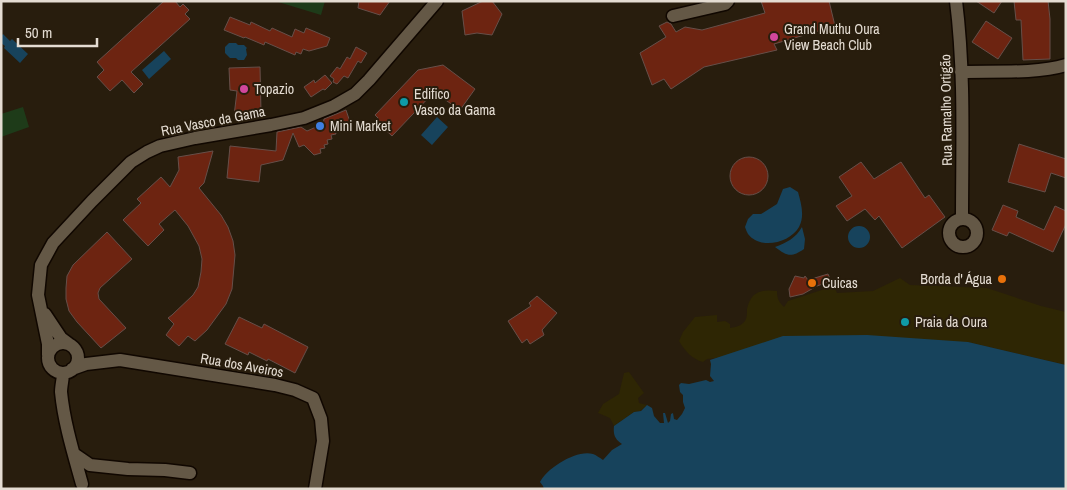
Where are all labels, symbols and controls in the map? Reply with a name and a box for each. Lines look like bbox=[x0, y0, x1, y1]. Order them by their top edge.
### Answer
scale bar bbox=[18, 15, 96, 47]
place label: Grand Muthu Oura View Beach Club bbox=[784, 20, 880, 54]
text: 50 m bbox=[25, 22, 52, 43]
marker: Grand Muthu Oura View Beach Club bbox=[768, 31, 780, 43]
street label: Rua Ramalho Ortigão bbox=[936, 54, 956, 166]
place label: Topazio bbox=[254, 80, 294, 98]
marker: Topazio bbox=[238, 83, 250, 95]
place label: Edifico Vasco da Gama bbox=[414, 85, 496, 119]
marker: Edifico Vasco da Gama bbox=[398, 96, 410, 108]
street label: Rua Vasco da Gama bbox=[159, 102, 267, 140]
place label: Mini Market bbox=[330, 117, 391, 135]
marker: Mini Market bbox=[314, 120, 326, 132]
place label: Borda d' Água bbox=[920, 270, 993, 288]
marker: Borda d' Água bbox=[996, 273, 1008, 285]
place label: Cuicas bbox=[822, 274, 858, 292]
marker: Cuicas bbox=[806, 277, 818, 289]
place label: Praia da Oura bbox=[915, 313, 988, 331]
marker: Praia da Oura bbox=[899, 316, 911, 328]
street label: Rua dos Aveiros bbox=[199, 349, 285, 381]

